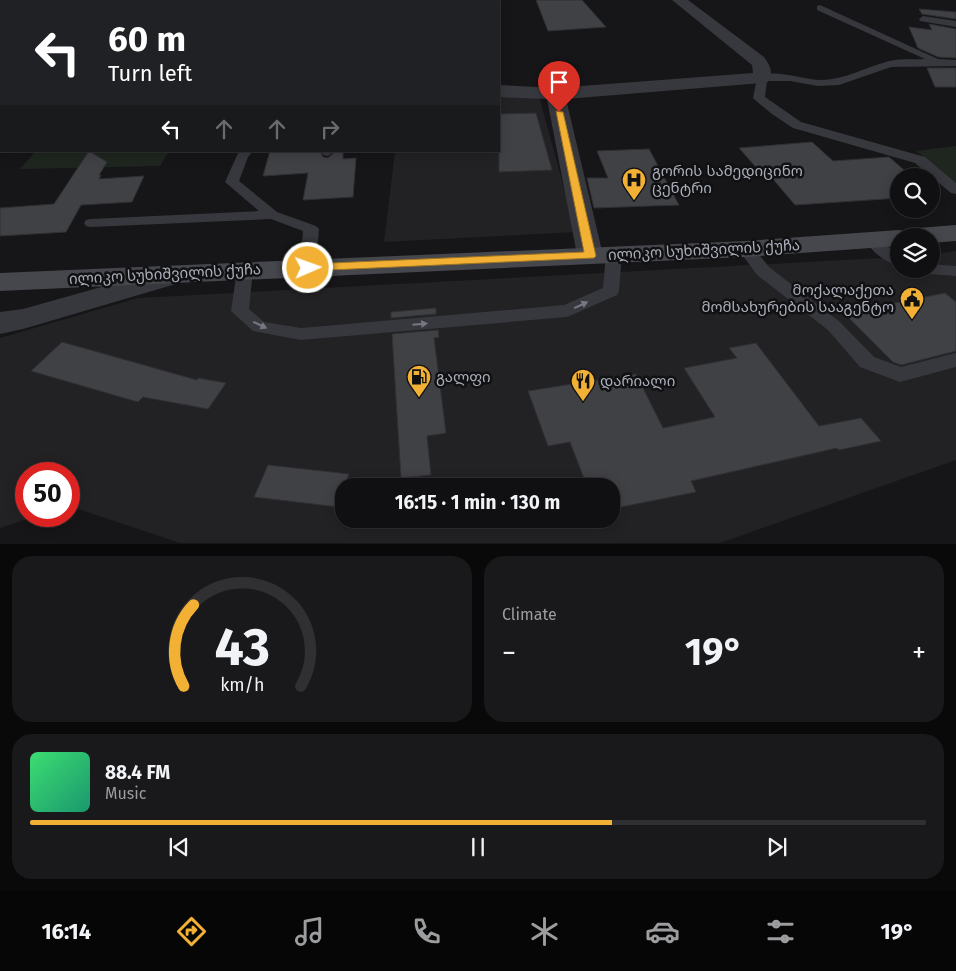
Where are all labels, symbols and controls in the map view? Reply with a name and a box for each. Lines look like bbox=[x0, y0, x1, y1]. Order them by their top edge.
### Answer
text: 60 m bbox=[108, 18, 186, 60]
icon: left bbox=[25, 20, 90, 85]
text: Turn left bbox=[108, 60, 192, 87]
pin bbox=[538, 61, 580, 112]
icon: arrive bbox=[545, 68, 573, 96]
icon: left bbox=[157, 115, 185, 143]
icon: ahead bbox=[210, 115, 238, 143]
icon: ahead bbox=[263, 115, 291, 143]
icon: right bbox=[316, 115, 344, 143]
place label: გორის სამედიცინო ცენტრი bbox=[652, 162, 803, 197]
hospital icon: გორის სამედიცინო ცენტრი bbox=[621, 167, 647, 201]
map controls bbox=[890, 168, 940, 278]
button: search bbox=[890, 168, 940, 218]
button: layers bbox=[890, 228, 940, 278]
street label: ილიკო სუხიშვილის ქუჩა bbox=[607, 236, 801, 264]
position arrow bbox=[281, 241, 333, 293]
street label: ილიკო სუხიშვილის ქუჩა bbox=[68, 260, 262, 288]
place label: მოქალაქეთა მომსახურების სააგენტო bbox=[701, 281, 894, 316]
public building icon: მოქალაქეთა მომსახურების სააგენტო bbox=[899, 286, 925, 320]
one-way arrow bbox=[574, 301, 588, 309]
one-way arrow bbox=[413, 319, 429, 327]
one-way arrow bbox=[252, 320, 267, 329]
fuel station icon: გალფი bbox=[406, 364, 432, 398]
place label: გალფი bbox=[436, 368, 491, 386]
restaurant icon: დარიალი bbox=[570, 368, 596, 402]
place label: დარიალი bbox=[600, 372, 675, 390]
speed limit sign: 50 bbox=[15, 462, 80, 527]
text: 16:15 · 1 min · 130 m bbox=[395, 491, 560, 514]
text: Climate bbox=[502, 605, 557, 624]
text: 43 bbox=[214, 616, 270, 679]
text: 19° bbox=[685, 629, 743, 675]
text: − bbox=[502, 636, 516, 669]
text: + bbox=[912, 636, 926, 669]
text: km/h bbox=[220, 674, 264, 696]
text: 88.4 FM bbox=[105, 761, 170, 784]
text: Music bbox=[105, 784, 146, 803]
icon: previous bbox=[165, 833, 193, 861]
icon: pause bbox=[464, 833, 492, 861]
icon: next bbox=[763, 833, 791, 861]
icon: directions bbox=[174, 914, 209, 949]
icon: music bbox=[292, 914, 327, 949]
icon: phone bbox=[409, 914, 444, 949]
icon: climate bbox=[527, 914, 562, 949]
icon: car bbox=[645, 914, 680, 949]
icon: filters bbox=[763, 914, 798, 949]
text: 16:14 bbox=[41, 918, 91, 945]
text: 19° bbox=[881, 918, 915, 945]

